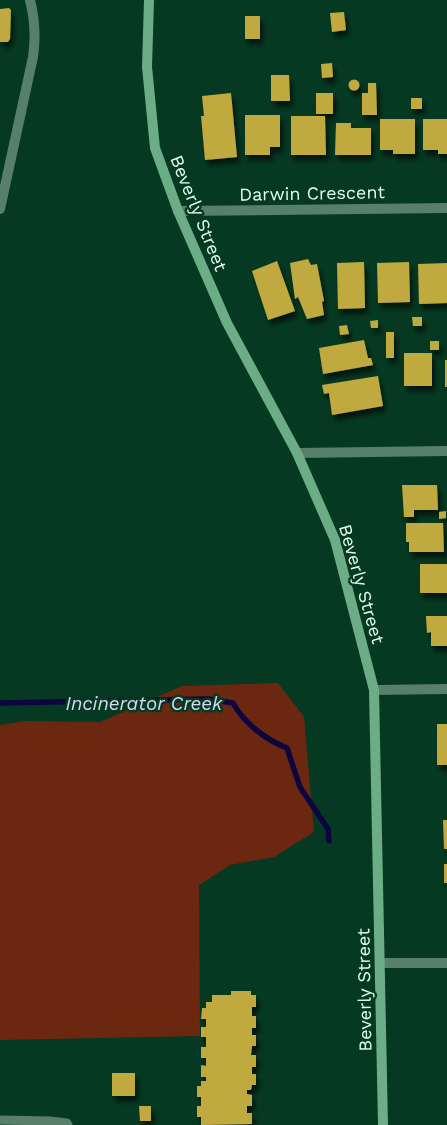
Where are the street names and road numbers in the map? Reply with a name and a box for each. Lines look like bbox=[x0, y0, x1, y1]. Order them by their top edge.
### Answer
street label: Beverly Street bbox=[166, 152, 232, 274]
street label: Darwin Crescent bbox=[239, 181, 386, 205]
street label: Beverly Street bbox=[335, 522, 389, 647]
street label: Beverly Street bbox=[352, 928, 376, 1052]

